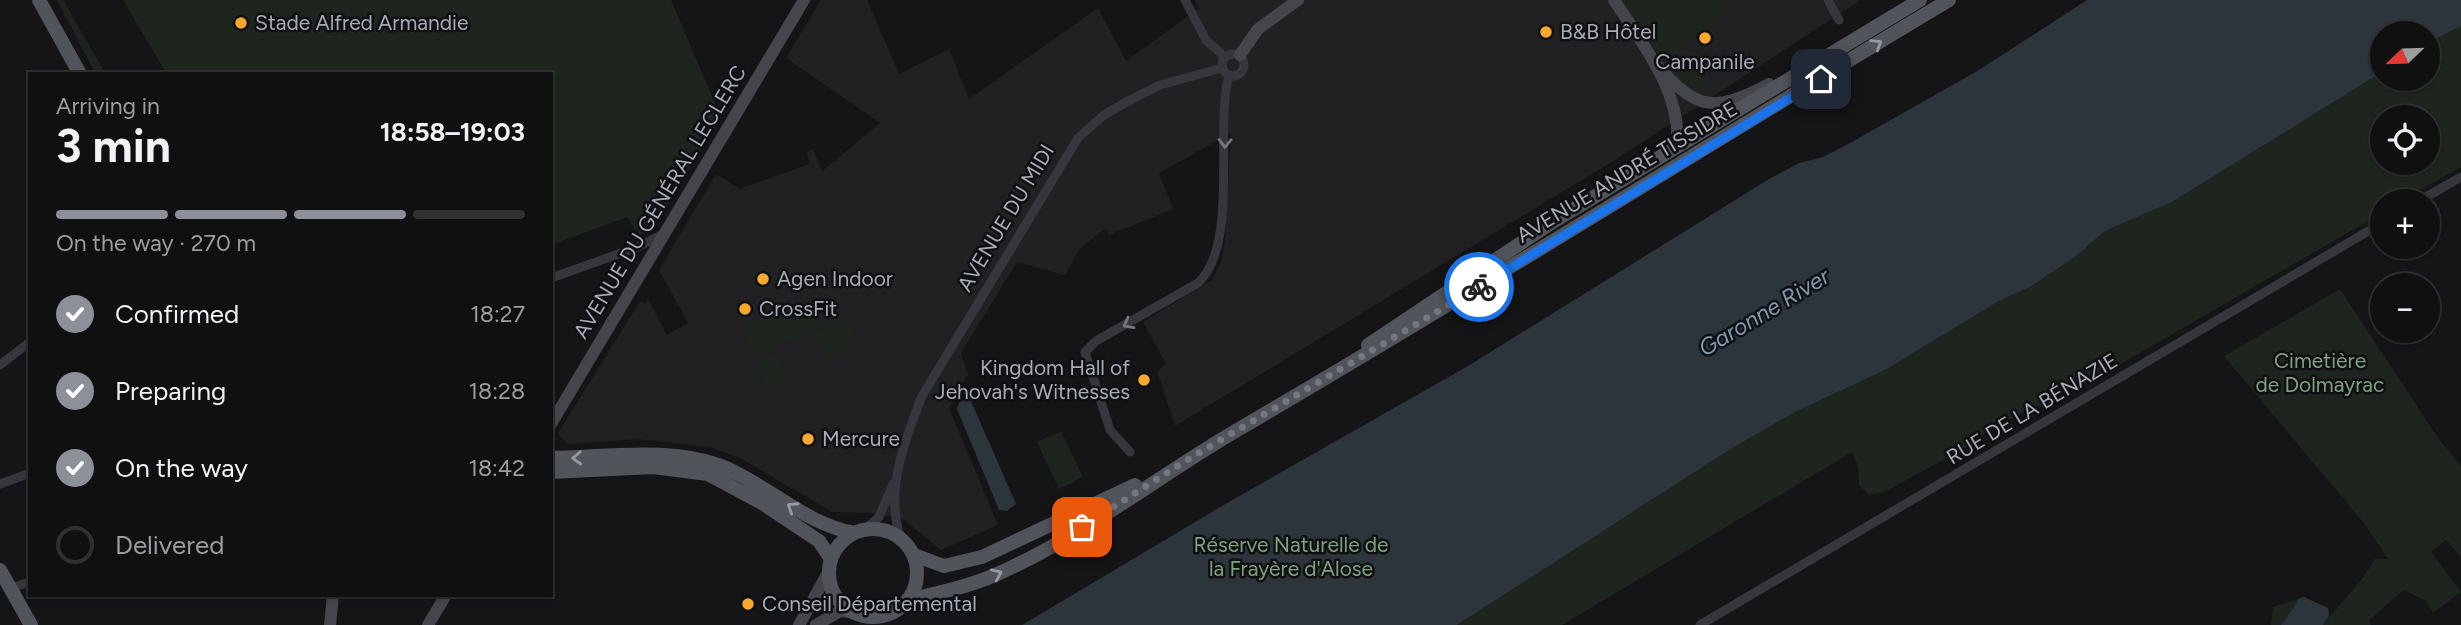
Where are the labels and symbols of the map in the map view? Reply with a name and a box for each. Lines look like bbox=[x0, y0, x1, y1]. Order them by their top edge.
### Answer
place label: Stade Alfred Armandie bbox=[255, 10, 468, 35]
marker: Stade Alfred Armandie bbox=[233, 15, 249, 31]
place label: B&B Hôtel bbox=[1560, 19, 1656, 44]
north arrow bbox=[2370, 21, 2440, 91]
marker: B&B Hôtel bbox=[1538, 24, 1554, 40]
marker: Campanile bbox=[1697, 30, 1713, 46]
one-way arrow bbox=[1869, 40, 1882, 53]
place label: Campanile bbox=[1655, 49, 1755, 74]
pin bbox=[1791, 49, 1851, 109]
street label: AVENUE DU GÉNÉRAL LECLERC bbox=[568, 61, 751, 343]
street label: AVENUE ANDRÉ TISSIDRE bbox=[1512, 96, 1742, 248]
one-way arrow bbox=[1217, 138, 1233, 148]
street label: AVENUE DU MIDI bbox=[952, 140, 1059, 296]
courier bbox=[1444, 252, 1514, 322]
water label: Garonne River bbox=[1693, 261, 1836, 362]
place label: Agen Indoor bbox=[777, 266, 893, 291]
marker: Agen Indoor bbox=[755, 271, 771, 287]
place label: CrossFit bbox=[759, 296, 837, 321]
marker: CrossFit bbox=[737, 301, 753, 317]
one-way arrow bbox=[1123, 316, 1135, 329]
street label: RUE DE LA BÉNAZIE bbox=[1942, 348, 2122, 470]
park label: Cimetière de Dolmayrac bbox=[2256, 348, 2384, 397]
place label: Kingdom Hall of Jehovah's Witnesses bbox=[935, 355, 1130, 404]
marker: Kingdom Hall of Jehovah's Witnesses bbox=[1136, 372, 1152, 388]
place label: Mercure bbox=[822, 426, 900, 451]
marker: Mercure bbox=[800, 431, 816, 447]
one-way arrow bbox=[571, 450, 582, 465]
pin bbox=[1052, 497, 1112, 557]
one-way arrow bbox=[787, 502, 800, 515]
park label: Réserve Naturelle de la Frayère d'Alose bbox=[1193, 532, 1389, 581]
one-way arrow bbox=[990, 568, 1002, 582]
place label: Conseil Départemental bbox=[762, 591, 977, 616]
marker: Conseil Départemental bbox=[740, 596, 756, 612]

